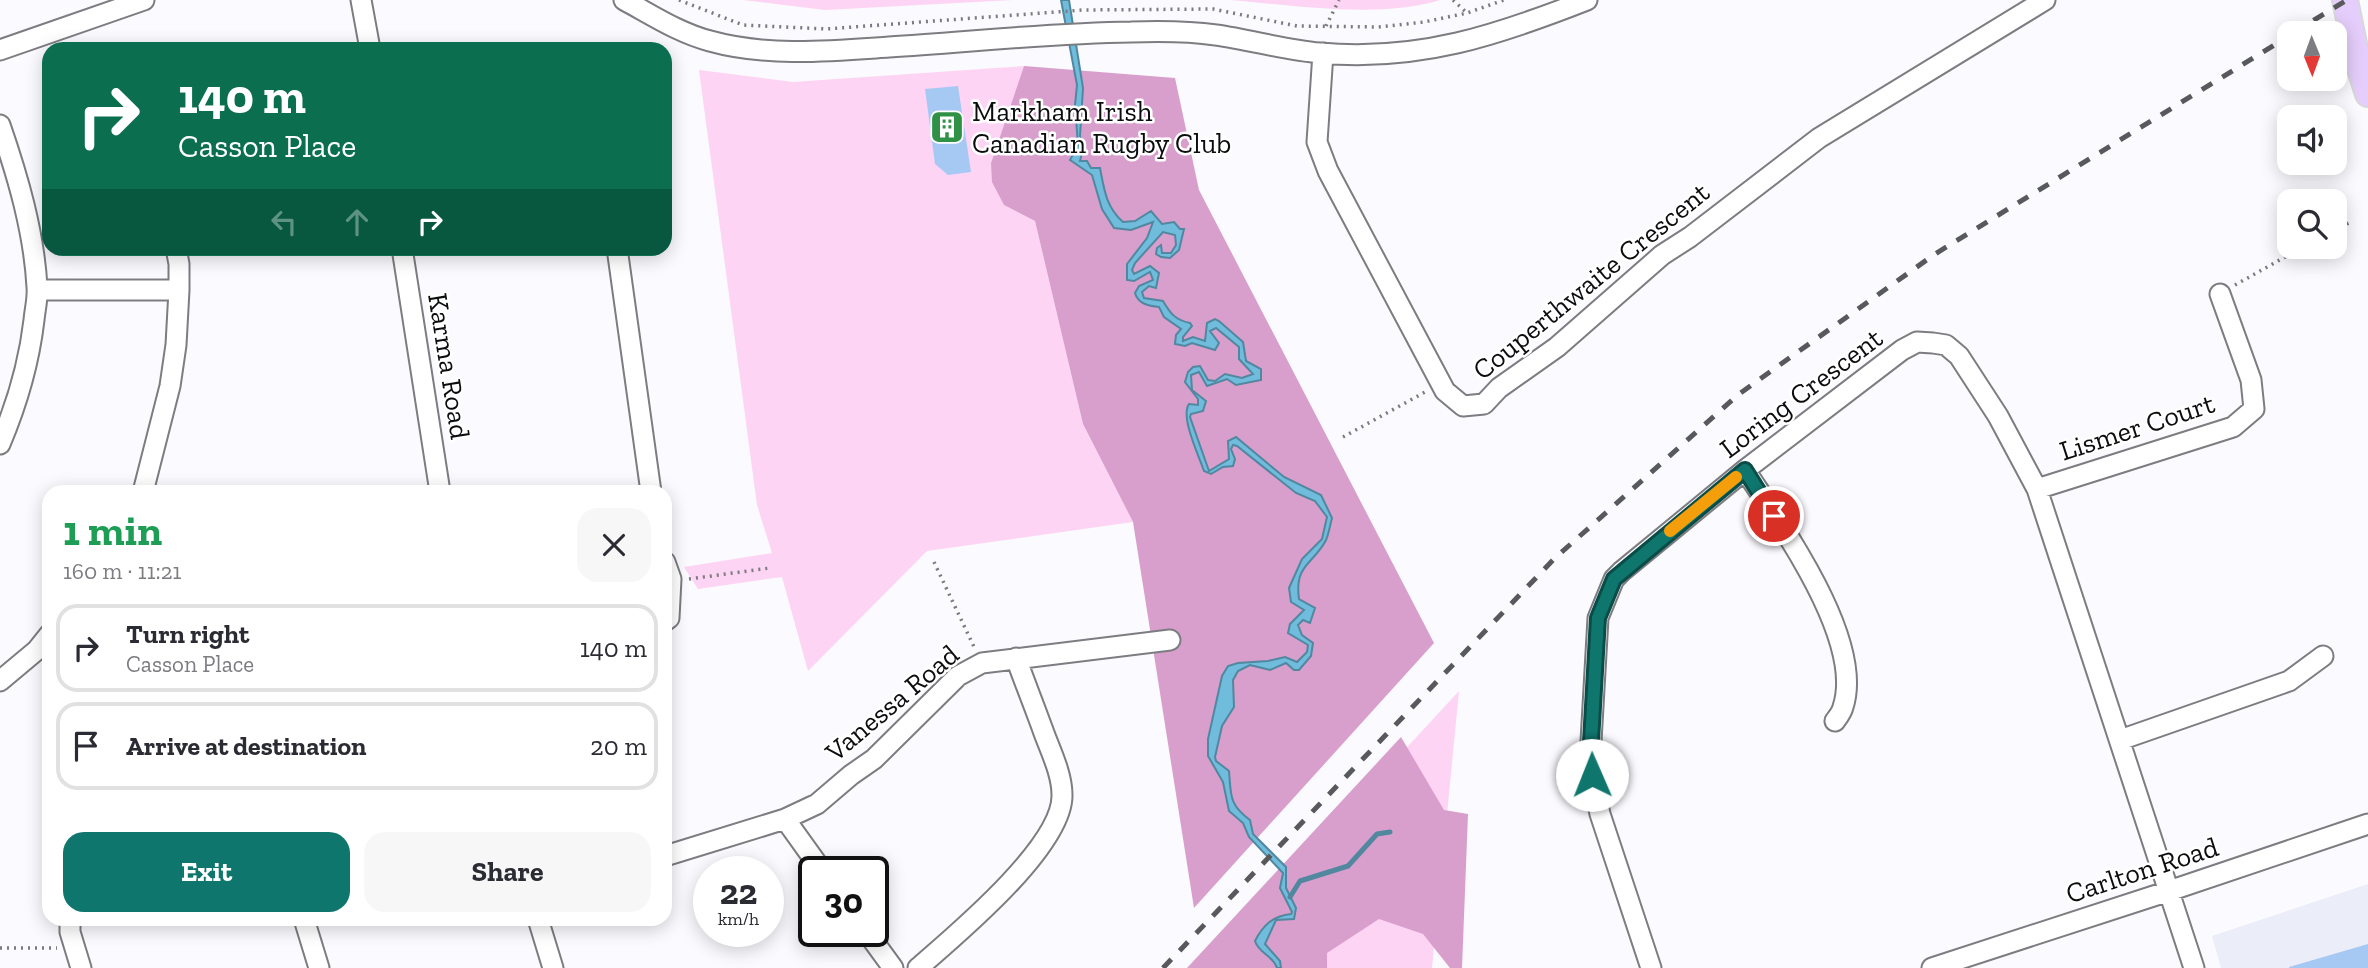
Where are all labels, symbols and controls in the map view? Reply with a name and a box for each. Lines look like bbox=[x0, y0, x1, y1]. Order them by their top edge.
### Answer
north arrow bbox=[2277, 21, 2347, 91]
map controls bbox=[2277, 21, 2347, 259]
text: 140 m bbox=[178, 67, 306, 126]
icon: right bbox=[63, 70, 154, 161]
place label: Markham Irish Canadian Rugby Club bbox=[972, 95, 1231, 160]
button: sound bbox=[2277, 105, 2347, 175]
building icon: Markham Irish Canadian Rugby Club bbox=[928, 108, 966, 146]
text: Casson Place bbox=[178, 127, 356, 165]
street label: Couperthwaite Crescent bbox=[1466, 175, 1716, 387]
button: search bbox=[2277, 189, 2347, 259]
icon: left bbox=[265, 203, 303, 241]
icon: ahead bbox=[338, 203, 376, 241]
icon: right bbox=[411, 203, 449, 241]
street label: Karma Road bbox=[421, 291, 477, 441]
street label: Loring Crescent bbox=[1713, 321, 1889, 465]
street label: Lismer Court bbox=[2055, 386, 2219, 468]
pin bbox=[1744, 486, 1804, 546]
icon: arrive bbox=[1755, 497, 1793, 535]
text: 1 min bbox=[63, 505, 162, 556]
button: close bbox=[577, 508, 651, 582]
text: 160 m · 11:21 bbox=[63, 557, 181, 585]
text: Turn right bbox=[126, 618, 249, 650]
icon: right bbox=[67, 629, 105, 667]
text: 140 m bbox=[580, 632, 647, 664]
street label: Vanessa Road bbox=[818, 638, 965, 769]
text: Casson Place bbox=[126, 650, 254, 678]
icon: arrive bbox=[67, 727, 105, 765]
text: Arrive at destination bbox=[126, 730, 366, 762]
text: 20 m bbox=[590, 730, 647, 762]
position arrow bbox=[1555, 738, 1629, 812]
street label: Carlton Road bbox=[2062, 830, 2222, 910]
button: Exit bbox=[63, 832, 350, 912]
button: Share bbox=[364, 832, 651, 912]
speed limit sign: 30 bbox=[798, 856, 889, 947]
text: 22 bbox=[720, 871, 757, 913]
text: km/h bbox=[718, 908, 759, 930]

